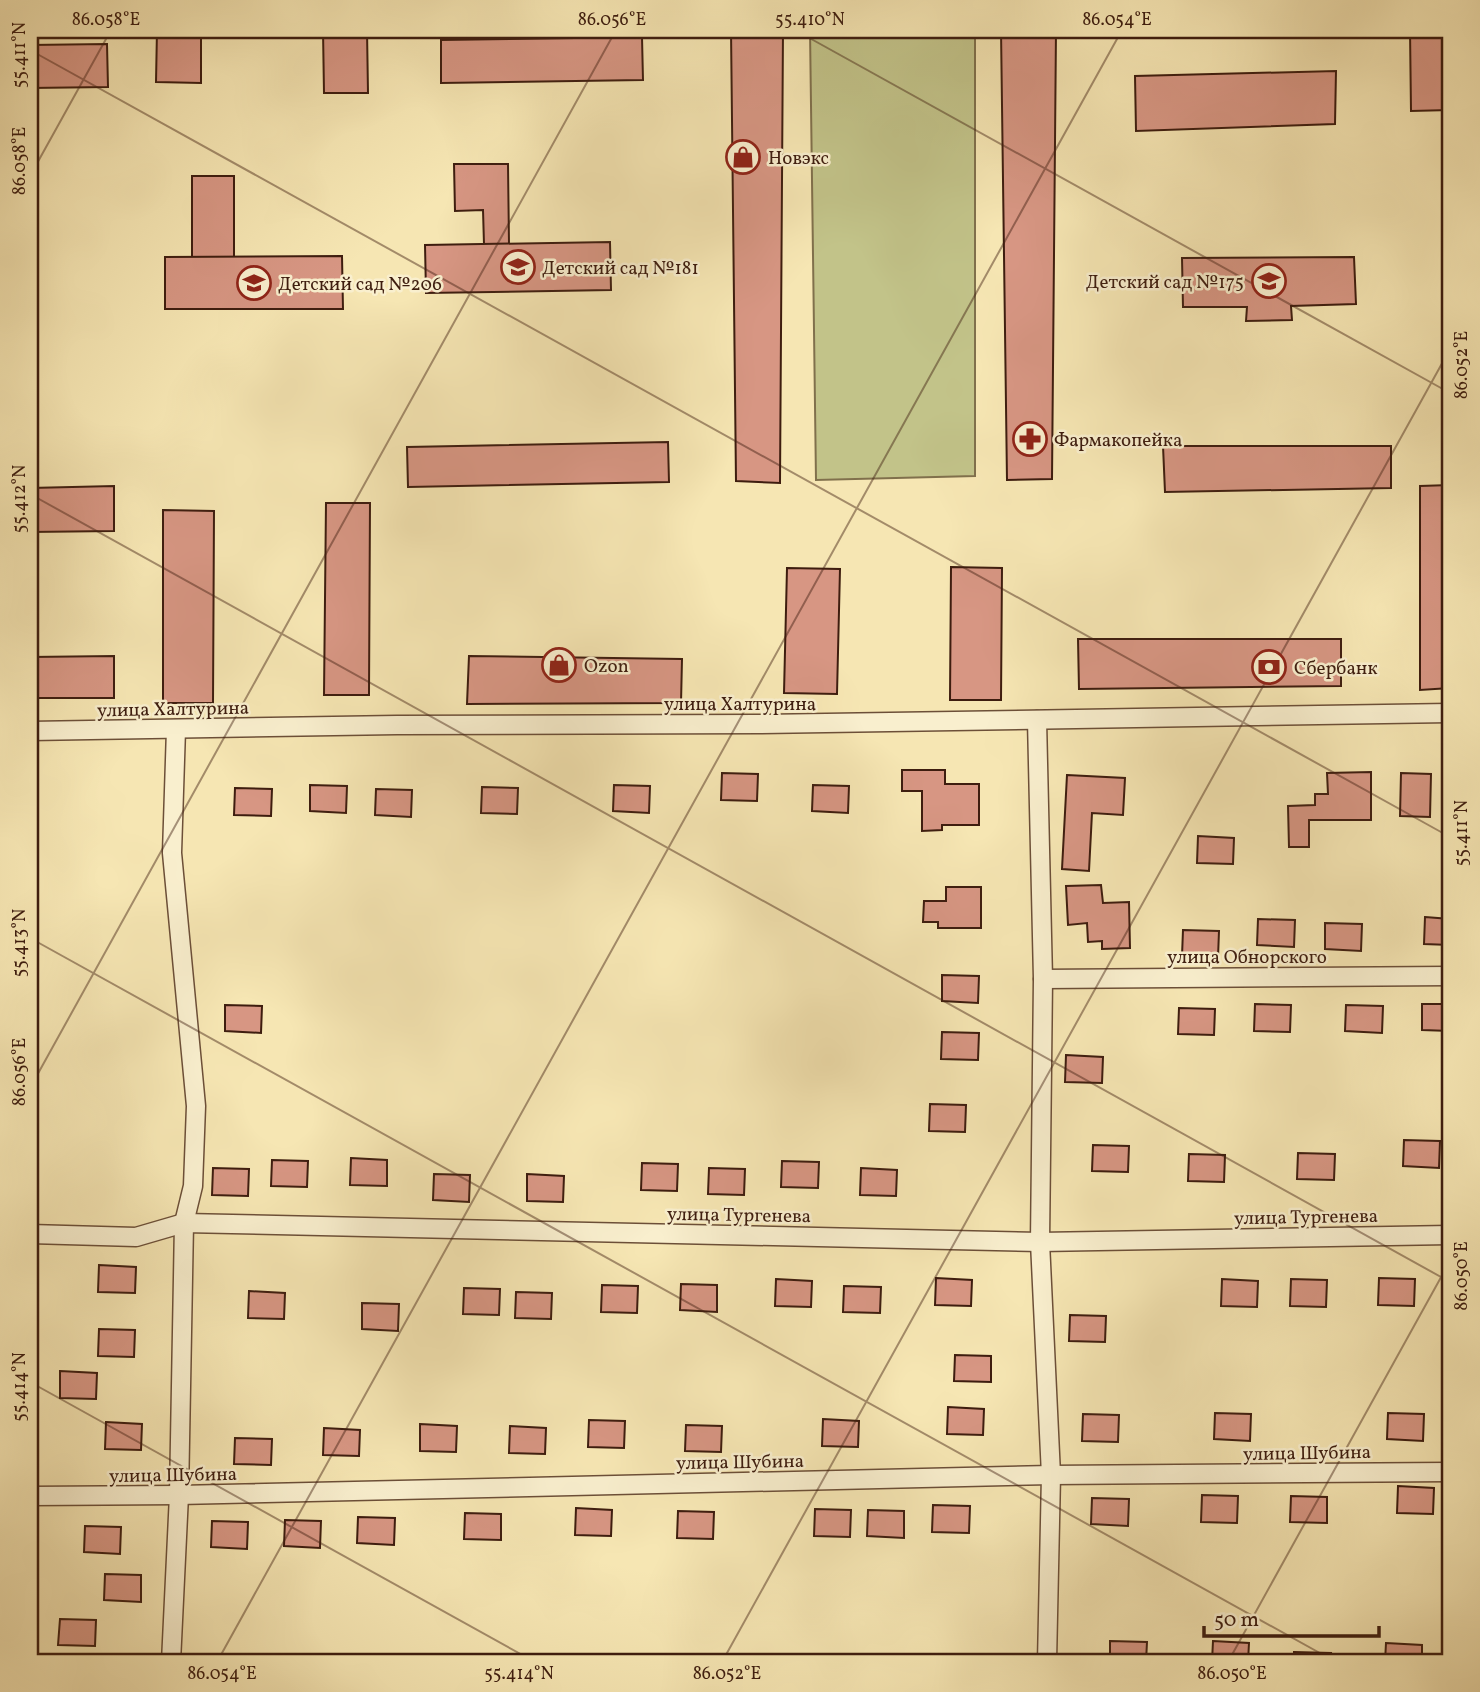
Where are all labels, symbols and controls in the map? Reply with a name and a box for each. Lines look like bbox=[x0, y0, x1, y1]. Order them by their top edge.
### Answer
text: 86.058°E bbox=[72, 8, 140, 33]
text: 86.056°E bbox=[578, 8, 646, 33]
text: 55.410°N bbox=[775, 8, 845, 33]
text: 86.054°E bbox=[1082, 8, 1152, 33]
text: 55.411°N bbox=[8, 22, 33, 88]
text: 86.058°E bbox=[8, 127, 33, 195]
shop icon: Новэкс bbox=[724, 138, 762, 176]
place label: Новэкс bbox=[768, 146, 829, 172]
school or university icon: Детский сад №181 bbox=[499, 248, 537, 286]
place label: Детский сад №181 bbox=[542, 256, 699, 282]
school or university icon: Детский сад №175 bbox=[1250, 262, 1288, 300]
school or university icon: Детский сад №206 bbox=[235, 264, 273, 302]
place label: Детский сад №175 bbox=[1086, 270, 1244, 296]
place label: Детский сад №206 bbox=[278, 272, 442, 298]
text: 86.052°E bbox=[1450, 330, 1475, 399]
pharmacy icon: Фармакопейка bbox=[1011, 420, 1049, 458]
place label: Фармакопейка bbox=[1054, 428, 1182, 454]
text: 55.412°N bbox=[8, 465, 33, 533]
shop icon: Ozon bbox=[540, 646, 578, 684]
bank icon: Сбербанк bbox=[1250, 648, 1288, 686]
place label: Ozon bbox=[584, 654, 629, 680]
place label: Сбербанк bbox=[1294, 656, 1378, 682]
street label: улица Халтурина bbox=[664, 692, 816, 718]
street label: улица Халтурина bbox=[97, 696, 249, 724]
text: 55.411°N bbox=[1450, 800, 1475, 866]
text: 55.413°N bbox=[8, 909, 33, 977]
street label: улица Обнорского bbox=[1167, 945, 1327, 971]
text: 86.056°E bbox=[8, 1038, 33, 1106]
street label: улица Тургенева bbox=[667, 1202, 811, 1230]
street label: улица Тургенева bbox=[1234, 1204, 1378, 1232]
text: 86.050°E bbox=[1450, 1241, 1475, 1311]
text: 55.414°N bbox=[8, 1352, 33, 1422]
street label: улица Шубина bbox=[1243, 1440, 1371, 1468]
street label: улица Шубина bbox=[676, 1449, 804, 1477]
street label: улица Шубина bbox=[109, 1462, 237, 1490]
scale bar bbox=[1204, 1594, 1378, 1638]
text: 50 m bbox=[1214, 1606, 1259, 1635]
text: 86.054°E bbox=[187, 1662, 257, 1687]
text: 55.414°N bbox=[484, 1662, 554, 1687]
text: 86.052°E bbox=[693, 1662, 762, 1687]
text: 86.050°E bbox=[1197, 1662, 1267, 1687]

